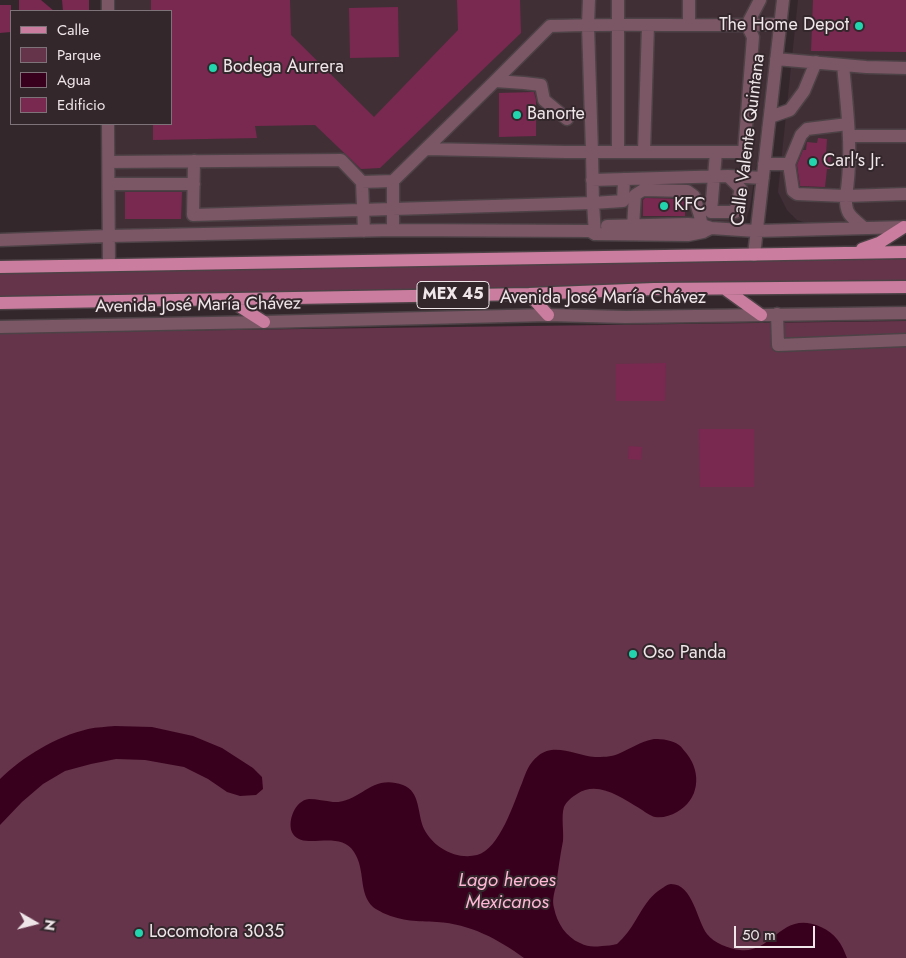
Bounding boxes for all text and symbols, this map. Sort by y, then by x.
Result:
legend [10,10,172,125]
place label: The Home Depot [719,15,849,37]
text: Calle [57,19,89,41]
marker: The Home Depot [853,20,865,32]
text: Parque [57,44,101,66]
street label: Calle Valente Quintana [728,53,770,227]
place label: Bodega Aurrera [223,57,344,79]
marker: Bodega Aurrera [207,62,219,74]
text: Agua [57,69,91,91]
text: Edificio [57,94,105,116]
place label: Banorte [527,104,585,126]
marker: Banorte [511,109,523,121]
place label: Carl's Jr. [823,151,885,173]
marker: Carl's Jr. [807,156,819,168]
place label: KFC [674,195,705,217]
marker: KFC [658,200,670,212]
road number: MEX 45 [417,282,489,308]
street label: Avenida José María Chávez [500,288,706,310]
street label: Avenida José María Chávez [95,293,301,319]
place label: Oso Panda [643,643,726,665]
marker: Oso Panda [627,648,639,660]
water label: Lago heroes Mexicanos [458,870,556,914]
north arrow [10,898,60,948]
scale bar [736,916,817,948]
text: N [39,918,61,932]
place label: Locomotora 3035 [149,922,284,944]
text: 50 m [742,924,776,946]
marker: Locomotora 3035 [133,927,145,939]

